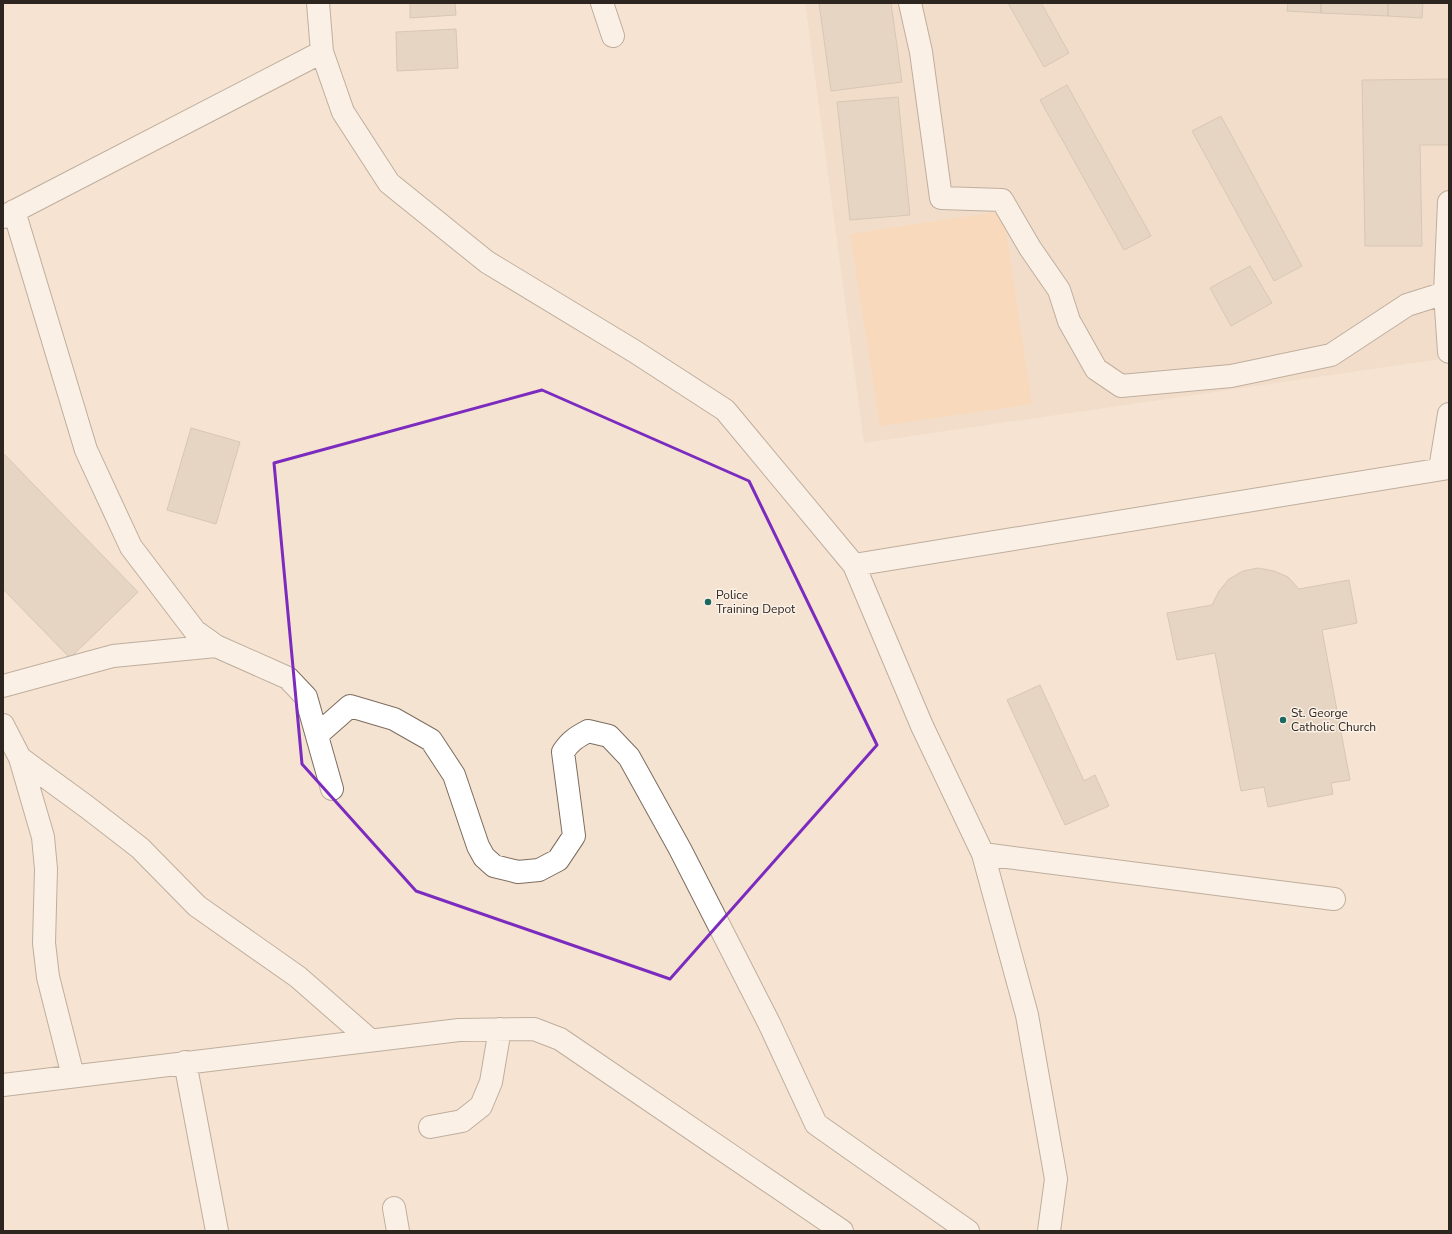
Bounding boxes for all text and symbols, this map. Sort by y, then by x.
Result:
place label: Police Training Depot [716,587,796,617]
marker: Police Training Depot [703,597,713,607]
place label: St. George Catholic Church [1291,705,1376,735]
marker: St. George Catholic Church [1278,715,1288,725]

